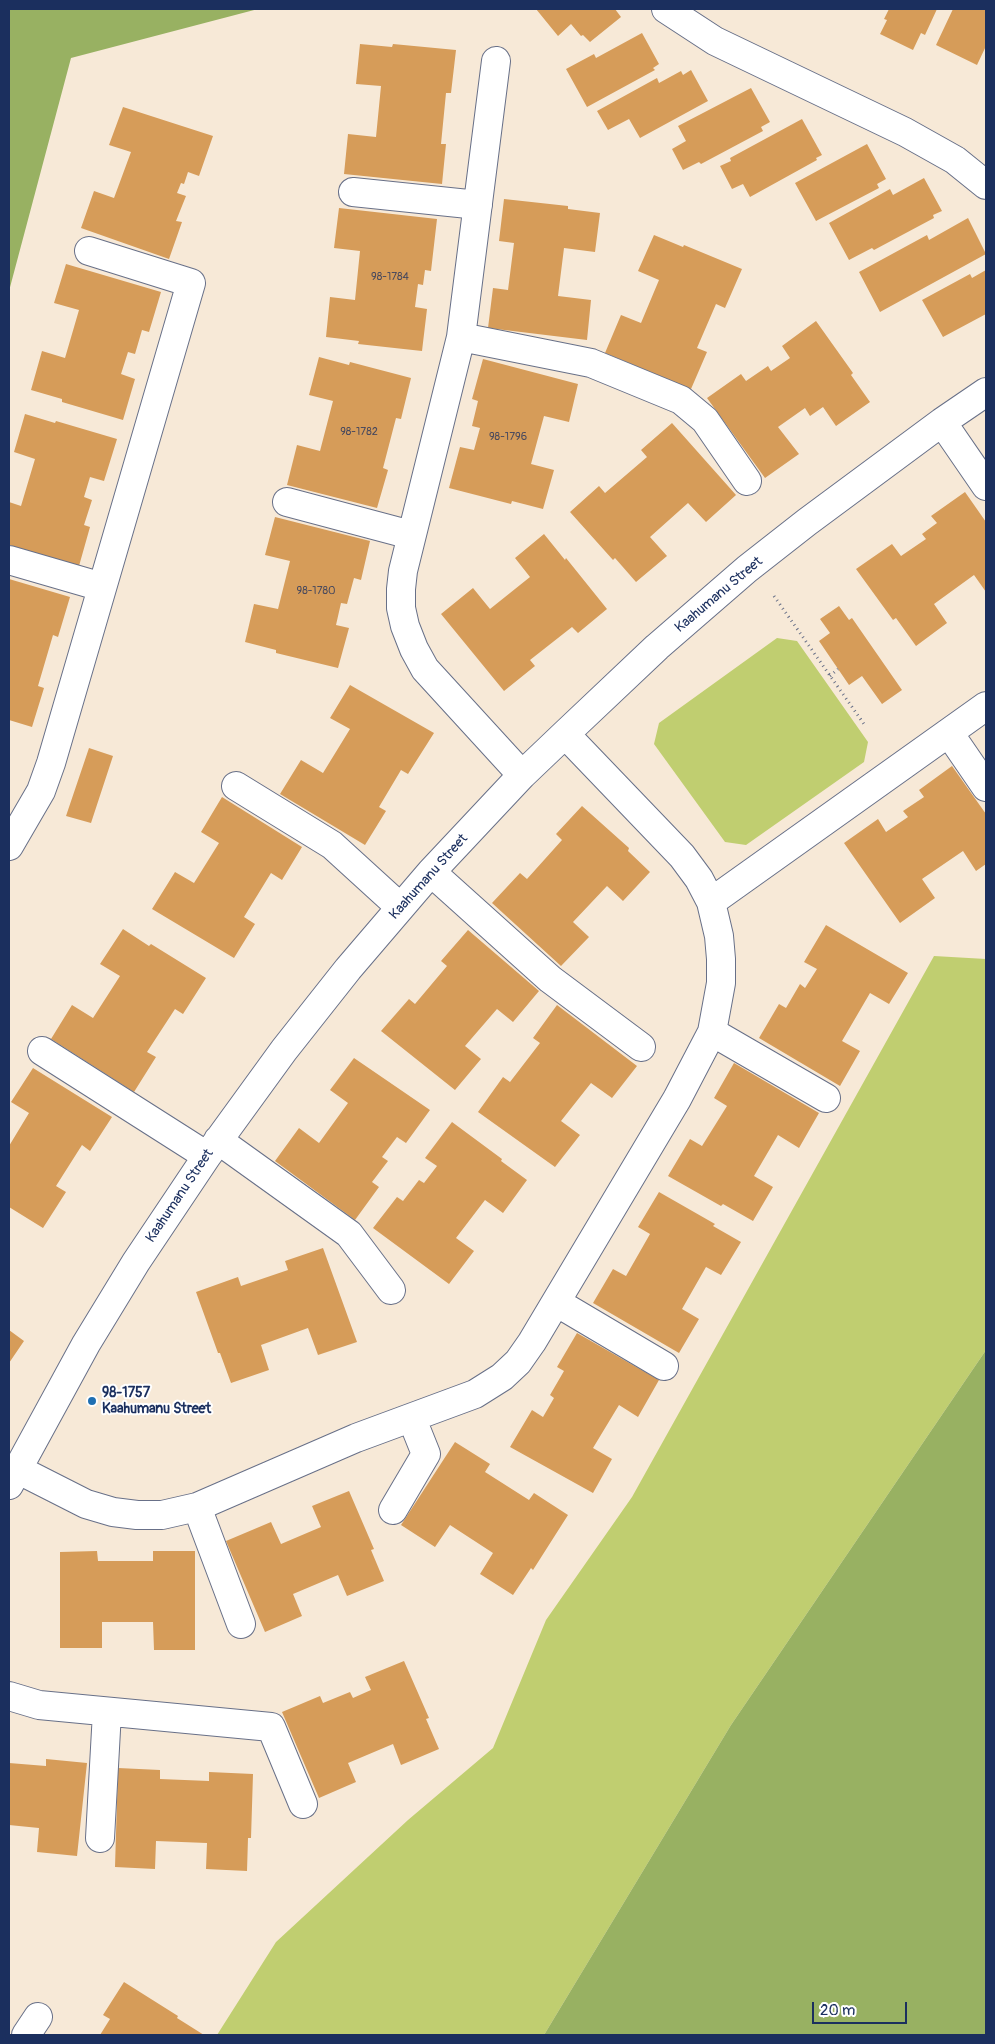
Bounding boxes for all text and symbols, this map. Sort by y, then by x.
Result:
house number: 98-1784 [371,270,409,284]
house number: 98-1782 [340,425,378,439]
house number: 98-1796 [489,430,527,444]
street label: Kaahumanu Street [672,553,766,637]
house number: 98-1780 [296,584,336,598]
street label: Kaahumanu Street [386,831,472,923]
street label: Kaahumanu Street [143,1146,217,1246]
place label: 98-1757 Kaahumanu Street [102,1385,211,1418]
marker: 98-1757 Kaahumanu Street [86,1395,98,1407]
scale bar [815,1992,910,2024]
text: 20 m [820,2001,855,2020]

